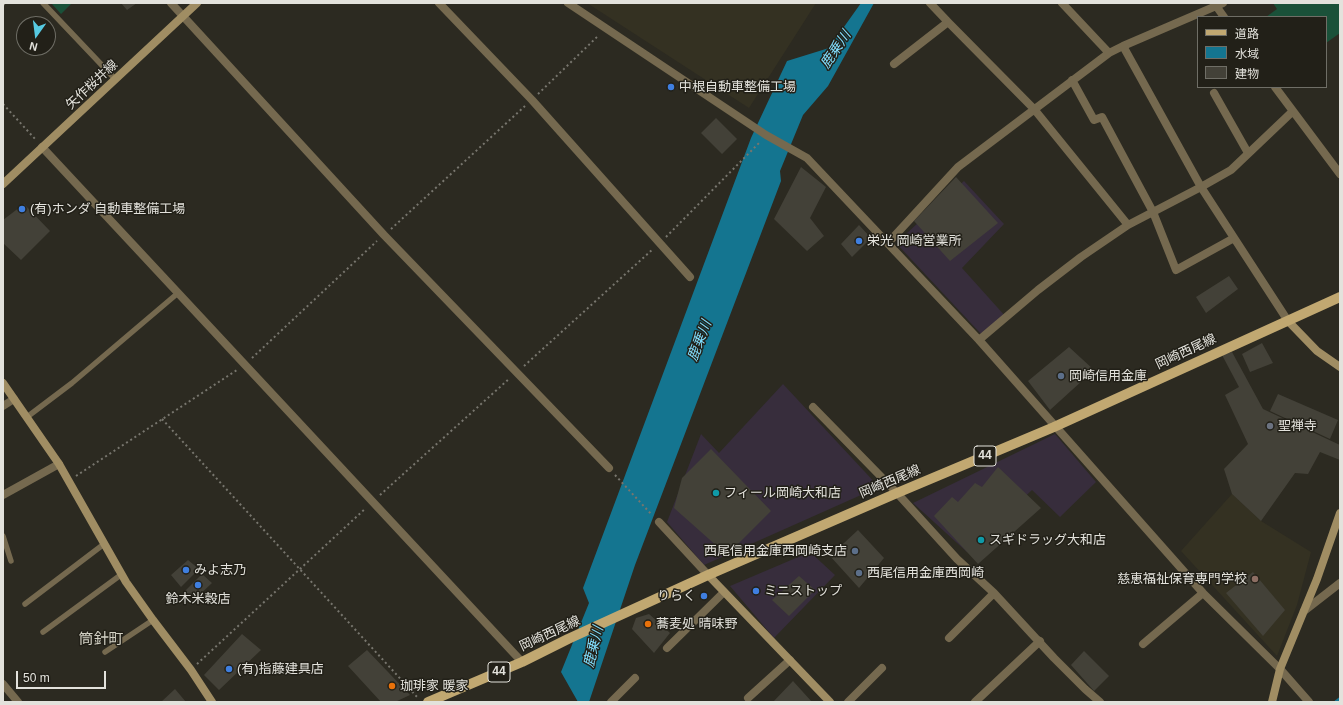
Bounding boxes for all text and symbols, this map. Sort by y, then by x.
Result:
north arrow [16,16,56,56]
legend [1197,16,1327,88]
text: 道路 [1235,27,1259,41]
water label: 鹿乗川 [817,28,855,72]
text: N [28,40,39,53]
text: 水域 [1235,47,1259,61]
street label: 矢作桜井線 [63,57,121,113]
text: 建物 [1235,67,1259,81]
place label: 中根自動車整備工場 [679,79,796,95]
marker: 中根自動車整備工場 [666,82,676,92]
place label: (有)ホンダ 自動車整備工場 [30,201,185,217]
marker: (有)ホンダ 自動車整備工場 [17,204,27,214]
place label: 栄光 岡崎営業所 [867,233,962,249]
marker: 栄光 岡崎営業所 [854,236,864,246]
water label: 鹿乗川 [685,318,715,364]
street label: 岡崎西尾線 [1153,331,1219,373]
place label: 岡崎信用金庫 [1069,368,1147,384]
marker: 岡崎信用金庫 [1056,371,1066,381]
place label: 聖禅寺 [1278,418,1317,434]
marker: 聖禅寺 [1265,421,1275,431]
road number: 44 [974,446,996,466]
street label: 岡崎西尾線 [857,462,923,502]
place label: フィール岡崎大和店 [724,485,841,501]
marker: フィール岡崎大和店 [711,488,721,498]
place label: スギドラッグ大和店 [989,532,1106,548]
marker: スギドラッグ大和店 [976,535,986,545]
place label: 西尾信用金庫西岡崎支店 [704,543,847,559]
marker: 西尾信用金庫西岡崎支店 [850,546,860,556]
place label: みよ志乃 [194,562,246,578]
marker: みよ志乃 [181,565,191,575]
place label: 西尾信用金庫西岡崎 [867,565,984,581]
marker: 西尾信用金庫西岡崎 [854,568,864,578]
place label: 慈恵福祉保育専門学校 [1117,571,1247,587]
marker: 慈恵福祉保育専門学校 [1250,574,1260,584]
marker: 鈴木米穀店 [193,580,203,590]
place label: ミニストップ [764,583,842,599]
marker: ミニストップ [751,586,761,596]
place label: りらく [657,588,696,604]
place label: 鈴木米穀店 [166,591,230,607]
marker: りらく [699,591,709,601]
street label: 岡崎西尾線 [517,613,583,655]
place label: 蕎麦処 晴味野 [656,616,738,632]
marker: 蕎麦処 晴味野 [643,619,653,629]
water label: 鹿乗川 [581,625,607,669]
district label: 筒針町 [79,631,123,649]
place label: (有)指藤建具店 [237,661,324,677]
road number: 44 [488,662,510,682]
scale bar [18,663,108,689]
marker: (有)指藤建具店 [224,664,234,674]
text: 50 m [23,671,50,685]
place label: 珈琲家 暖家 [400,678,469,694]
marker: 珈琲家 暖家 [387,681,397,691]

